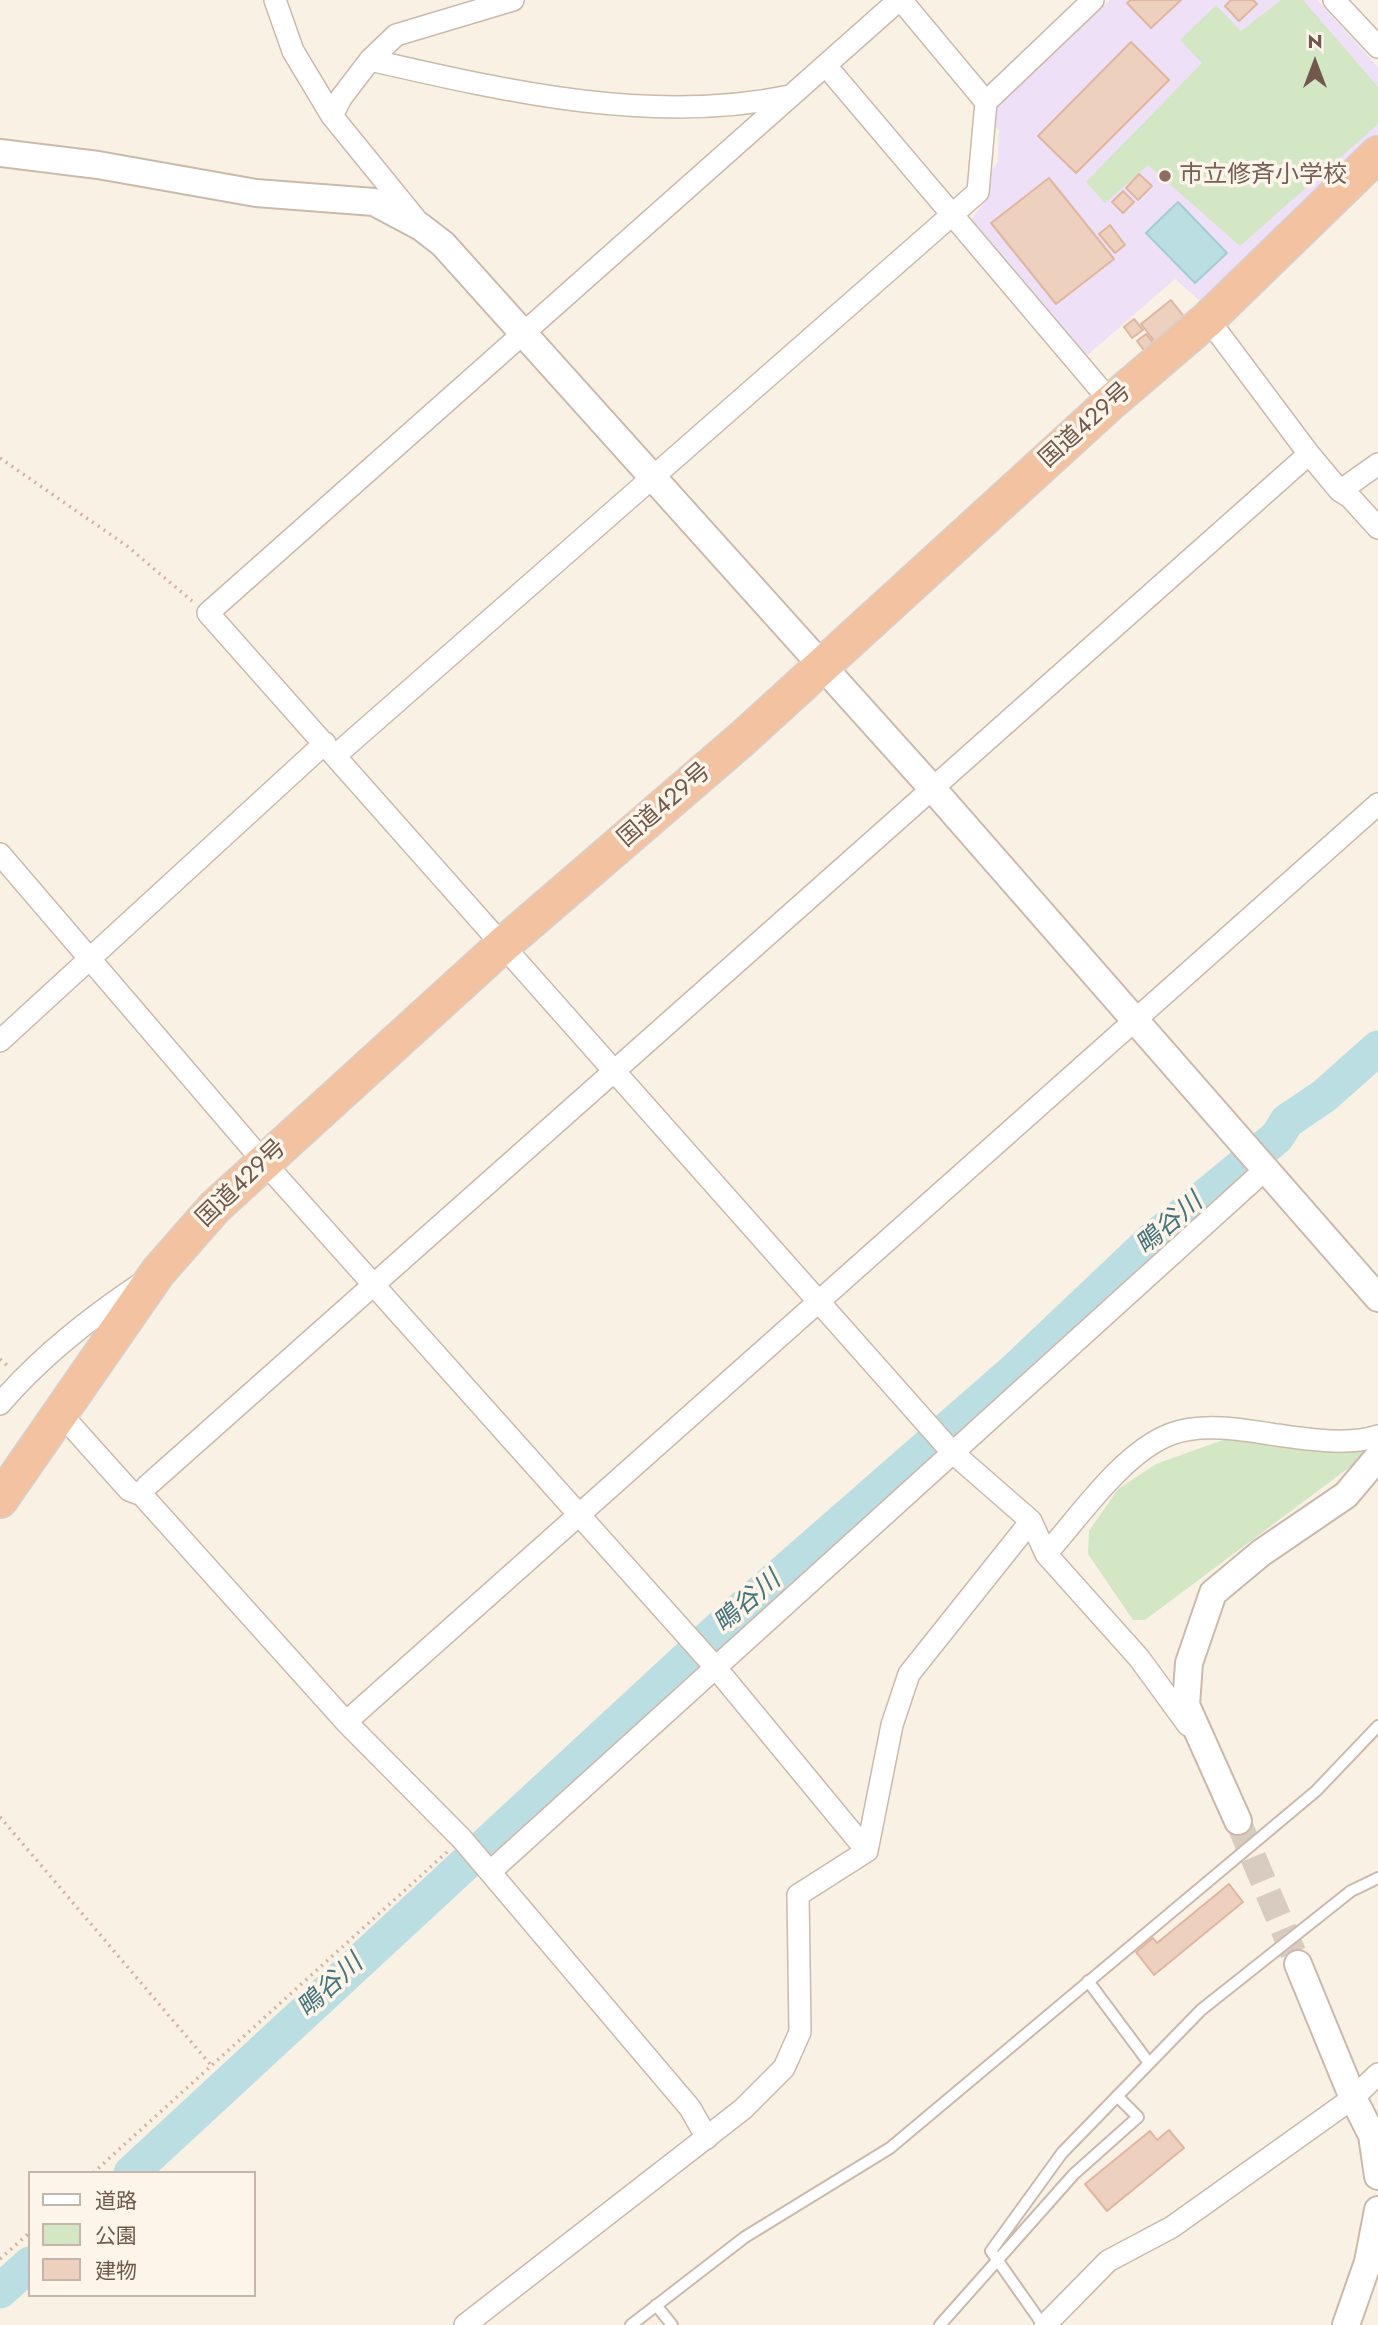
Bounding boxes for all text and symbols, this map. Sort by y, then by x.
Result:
north arrow [1280,28,1350,98]
text: N [1307,28,1323,55]
place label: 市立修斉小学校 [1179,162,1347,190]
marker: 市立修斉小学校 [1157,168,1173,184]
street label: 国道429号 [1034,377,1138,475]
street label: 国道429号 [613,758,717,854]
street label: 国道429号 [191,1134,293,1234]
water label: 鴫谷川 [1130,1188,1210,1262]
water label: 鴫谷川 [708,1566,788,1640]
water label: 鴫谷川 [292,1949,370,2025]
legend [28,2171,256,2297]
text: 道路 [95,2186,137,2216]
text: 公園 [95,2221,137,2251]
text: 建物 [95,2256,137,2286]

